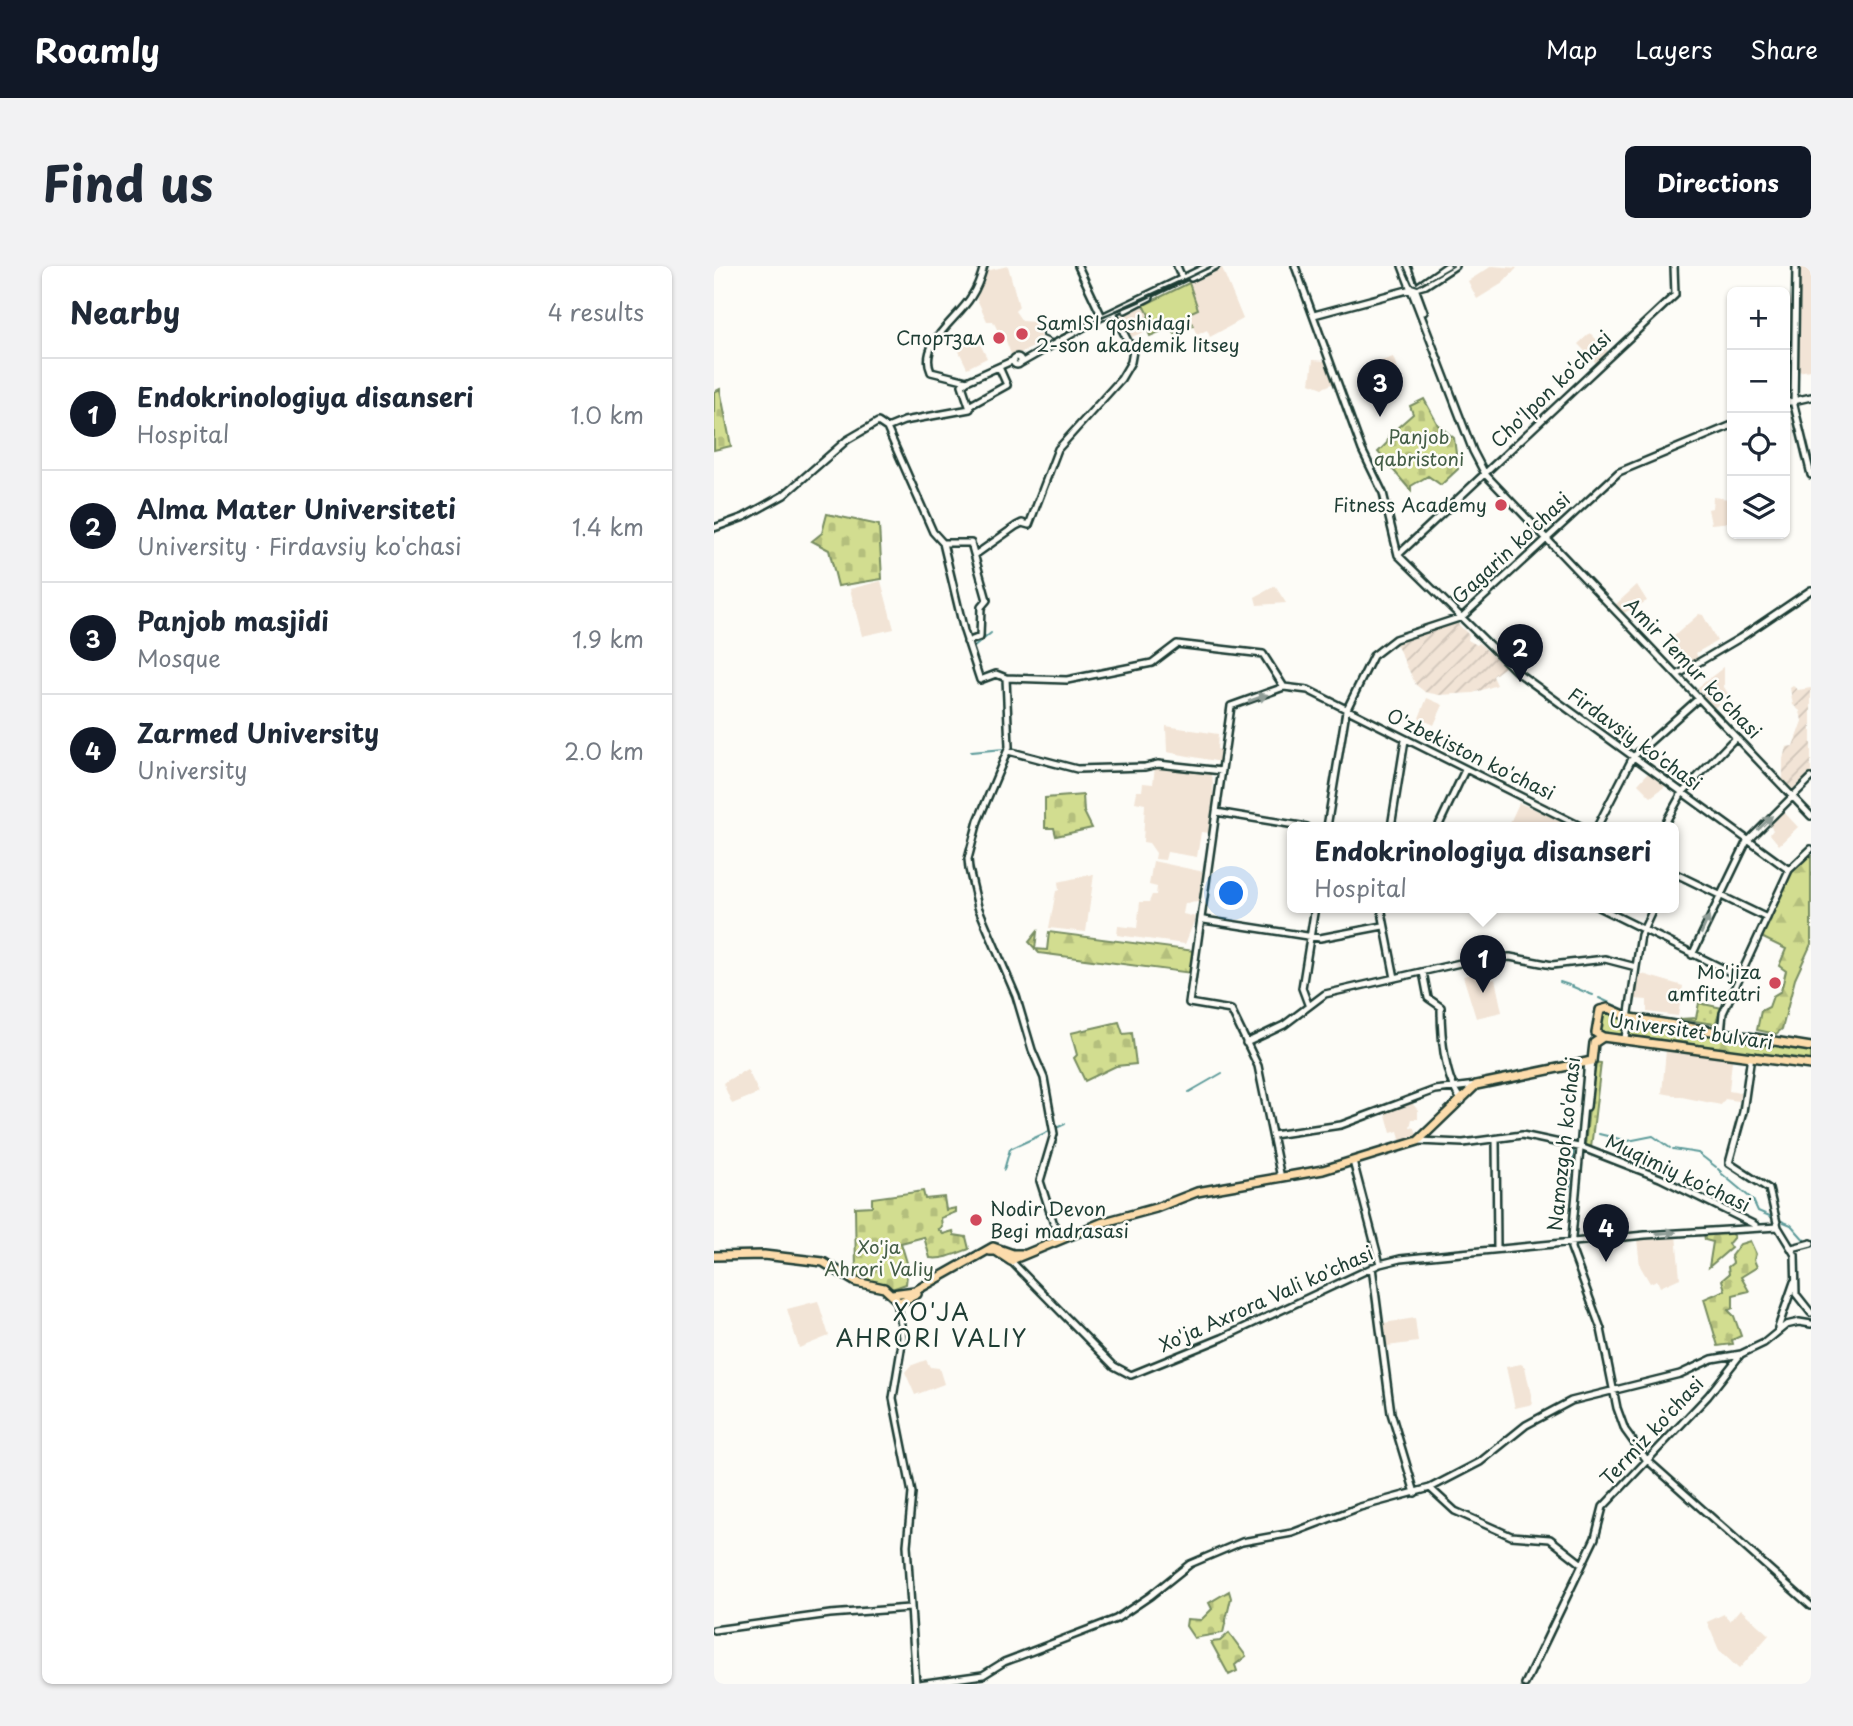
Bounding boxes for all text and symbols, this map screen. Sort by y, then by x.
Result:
text: Roamly [35,24,160,74]
text: Map [1546,31,1597,67]
text: Layers [1635,31,1712,67]
text: Share [1750,31,1818,67]
text: Find us [42,145,213,219]
button: Directions [1625,146,1811,218]
map controls [1727,287,1790,539]
button: + [1727,287,1790,350]
text: Nearby [70,289,180,334]
text: 4 results [548,294,644,329]
place label: SamISI qoshidagi 2-son akademik litsey [1036,308,1240,358]
place label: Спортзал [896,323,985,351]
street label: Cho'lpon ko'chasi [1484,323,1617,453]
marker: SamISI qoshidagi 2-son akademik litsey [1014,326,1030,342]
marker: Спортзал [991,330,1007,346]
button: − [1727,350,1790,413]
pin: 3 [1357,359,1403,417]
text: Endokrinologiya disanseri [137,377,474,416]
text: 1 [88,397,99,432]
text: 1.0 km [571,397,644,432]
button: locate [1727,413,1790,476]
text: Hospital [137,416,229,451]
park label: Panjob qabristoni [1374,422,1464,472]
button: layers [1727,476,1790,539]
street label: Gagarin ko'chasi [1445,485,1576,610]
text: Alma Mater Universiteti [137,489,456,528]
place label: Fitness Academy [1333,490,1487,518]
marker: Fitness Academy [1493,497,1509,513]
text: 2 [85,509,101,544]
text: 1.4 km [572,509,644,544]
text: University · Firdavsiy ko'chasi [137,528,462,563]
street label: Amir Temur ko'chasi [1619,590,1769,744]
text: Panjob masjidi [137,601,329,640]
text: 3 [85,621,101,656]
text: 1.9 km [572,621,644,656]
pin: 2 [1497,624,1543,682]
text: Mosque [137,640,221,675]
street label: Firdavsiy ko'chasi [1563,680,1708,796]
one-way arrow [1248,692,1269,703]
street label: O'zbekiston ko'chasi [1383,700,1560,806]
text: Zarmed University [137,713,379,752]
text: 4 [85,733,101,768]
text: 2.0 km [564,733,644,768]
text: University [137,752,247,787]
one-way arrow [1757,815,1773,831]
popup [1287,822,1679,913]
text: Endokrinologiya disanseri [1315,831,1651,870]
text: Hospital [1315,870,1407,905]
your location [1214,876,1248,910]
one-way arrow [1699,915,1711,935]
pin: 1 [1460,935,1506,993]
place label: Mo'jiza amfiteatri [1667,957,1761,1007]
marker: Mo'jiza amfiteatri [1767,975,1783,991]
street label: Universitet bulvari [1607,1005,1775,1055]
street label: Namozgoh ko'chasi [1540,1055,1586,1233]
street label: Muqimiy ko'chasi [1601,1126,1756,1218]
place label: Nodir Devon Begi madrasasi [990,1194,1129,1244]
pin: 4 [1583,1204,1629,1262]
marker: Nodir Devon Begi madrasasi [968,1212,984,1228]
one-way arrow [1655,1227,1677,1238]
park label: Xo'ja Ahrori Valiy [824,1232,934,1282]
street label: Xo'ja Axrora Vali ko'chasi [1154,1238,1377,1358]
district label: XO'JA AHRORI VALIY [836,1294,1028,1355]
street label: Termiz ko'chasi [1593,1369,1709,1491]

